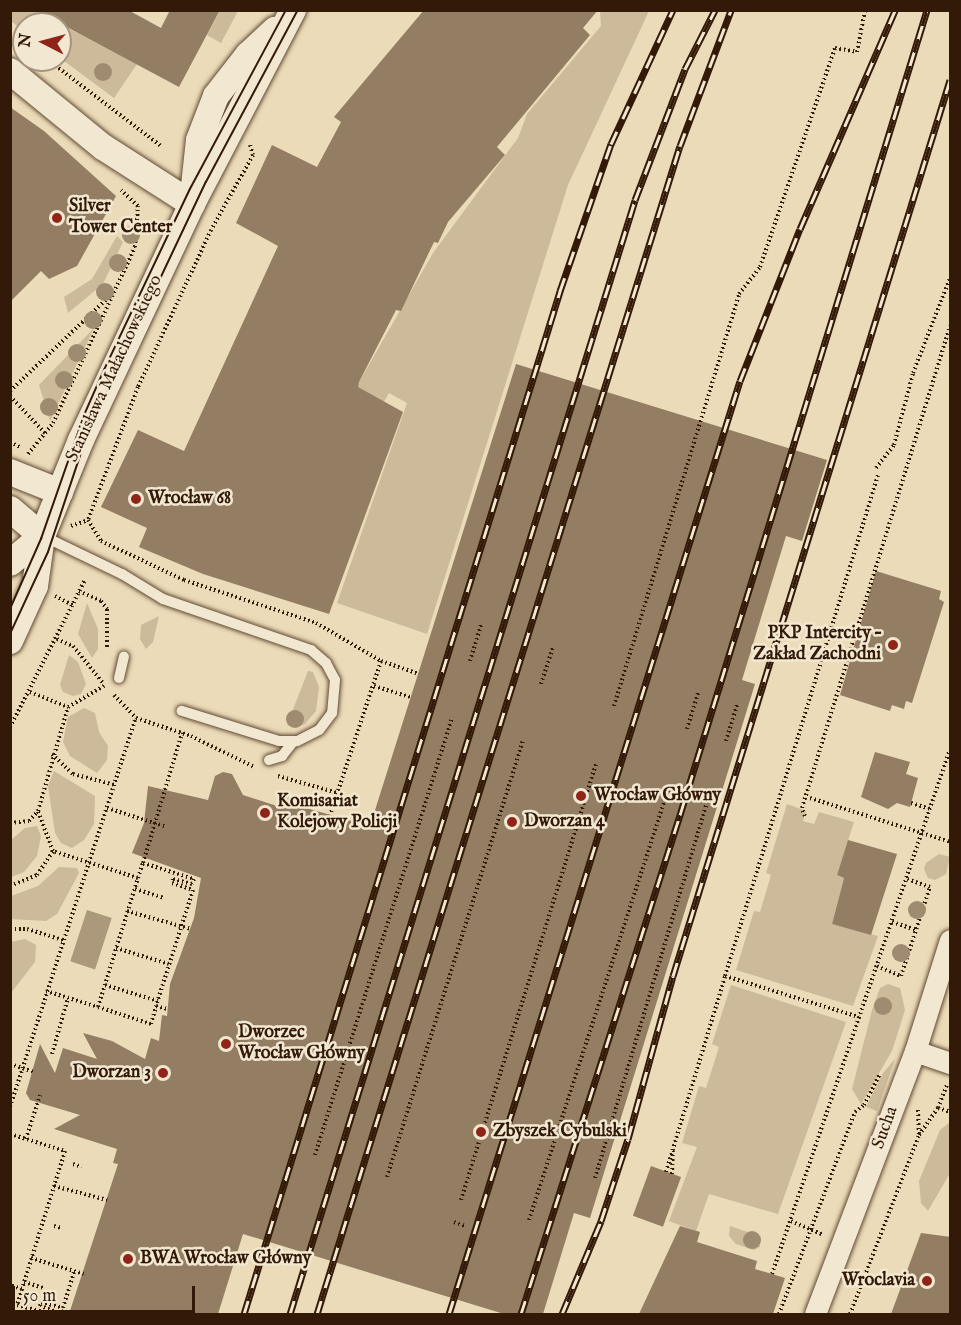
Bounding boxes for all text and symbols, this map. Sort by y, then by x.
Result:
north arrow [12,12,72,72]
text: N [15,32,37,48]
place label: Silver Tower Center [69,197,172,240]
marker: Silver Tower Center [50,211,64,225]
street label: Stanisława Małachowskiego [62,272,168,466]
place label: Wrocław 68 [148,488,231,510]
marker: Wrocław 68 [129,492,143,506]
place label: PKP Intercity – Zakład Zachodni [753,624,881,666]
marker: PKP Intercity – Zakład Zachodni [886,638,900,652]
place label: Wrocław Główny [594,785,721,807]
marker: Wrocław Główny [572,787,590,805]
place label: Komisariat Kolejowy Policji [277,792,397,834]
marker: Komisariat Kolejowy Policji [258,806,272,820]
place label: Dworzan 4 [524,811,605,833]
marker: Dworzan 4 [505,815,519,829]
place label: Dworzec Wrocław Główny [238,1023,365,1066]
marker: Dworzec Wrocław Główny [219,1037,233,1051]
place label: Dworzan 3 [72,1062,151,1084]
marker: Dworzan 3 [156,1066,170,1080]
street label: Sucha [868,1104,904,1152]
place label: Zbyszek Cybulski [493,1121,627,1143]
marker: Zbyszek Cybulski [474,1125,488,1139]
place label: BWA Wrocław Główny [140,1248,311,1270]
marker: BWA Wrocław Główny [121,1252,135,1266]
place label: Wroclavia [842,1270,915,1292]
scale bar [15,1274,198,1312]
marker: Wroclavia [920,1274,934,1288]
text: 50 m [23,1285,56,1308]

